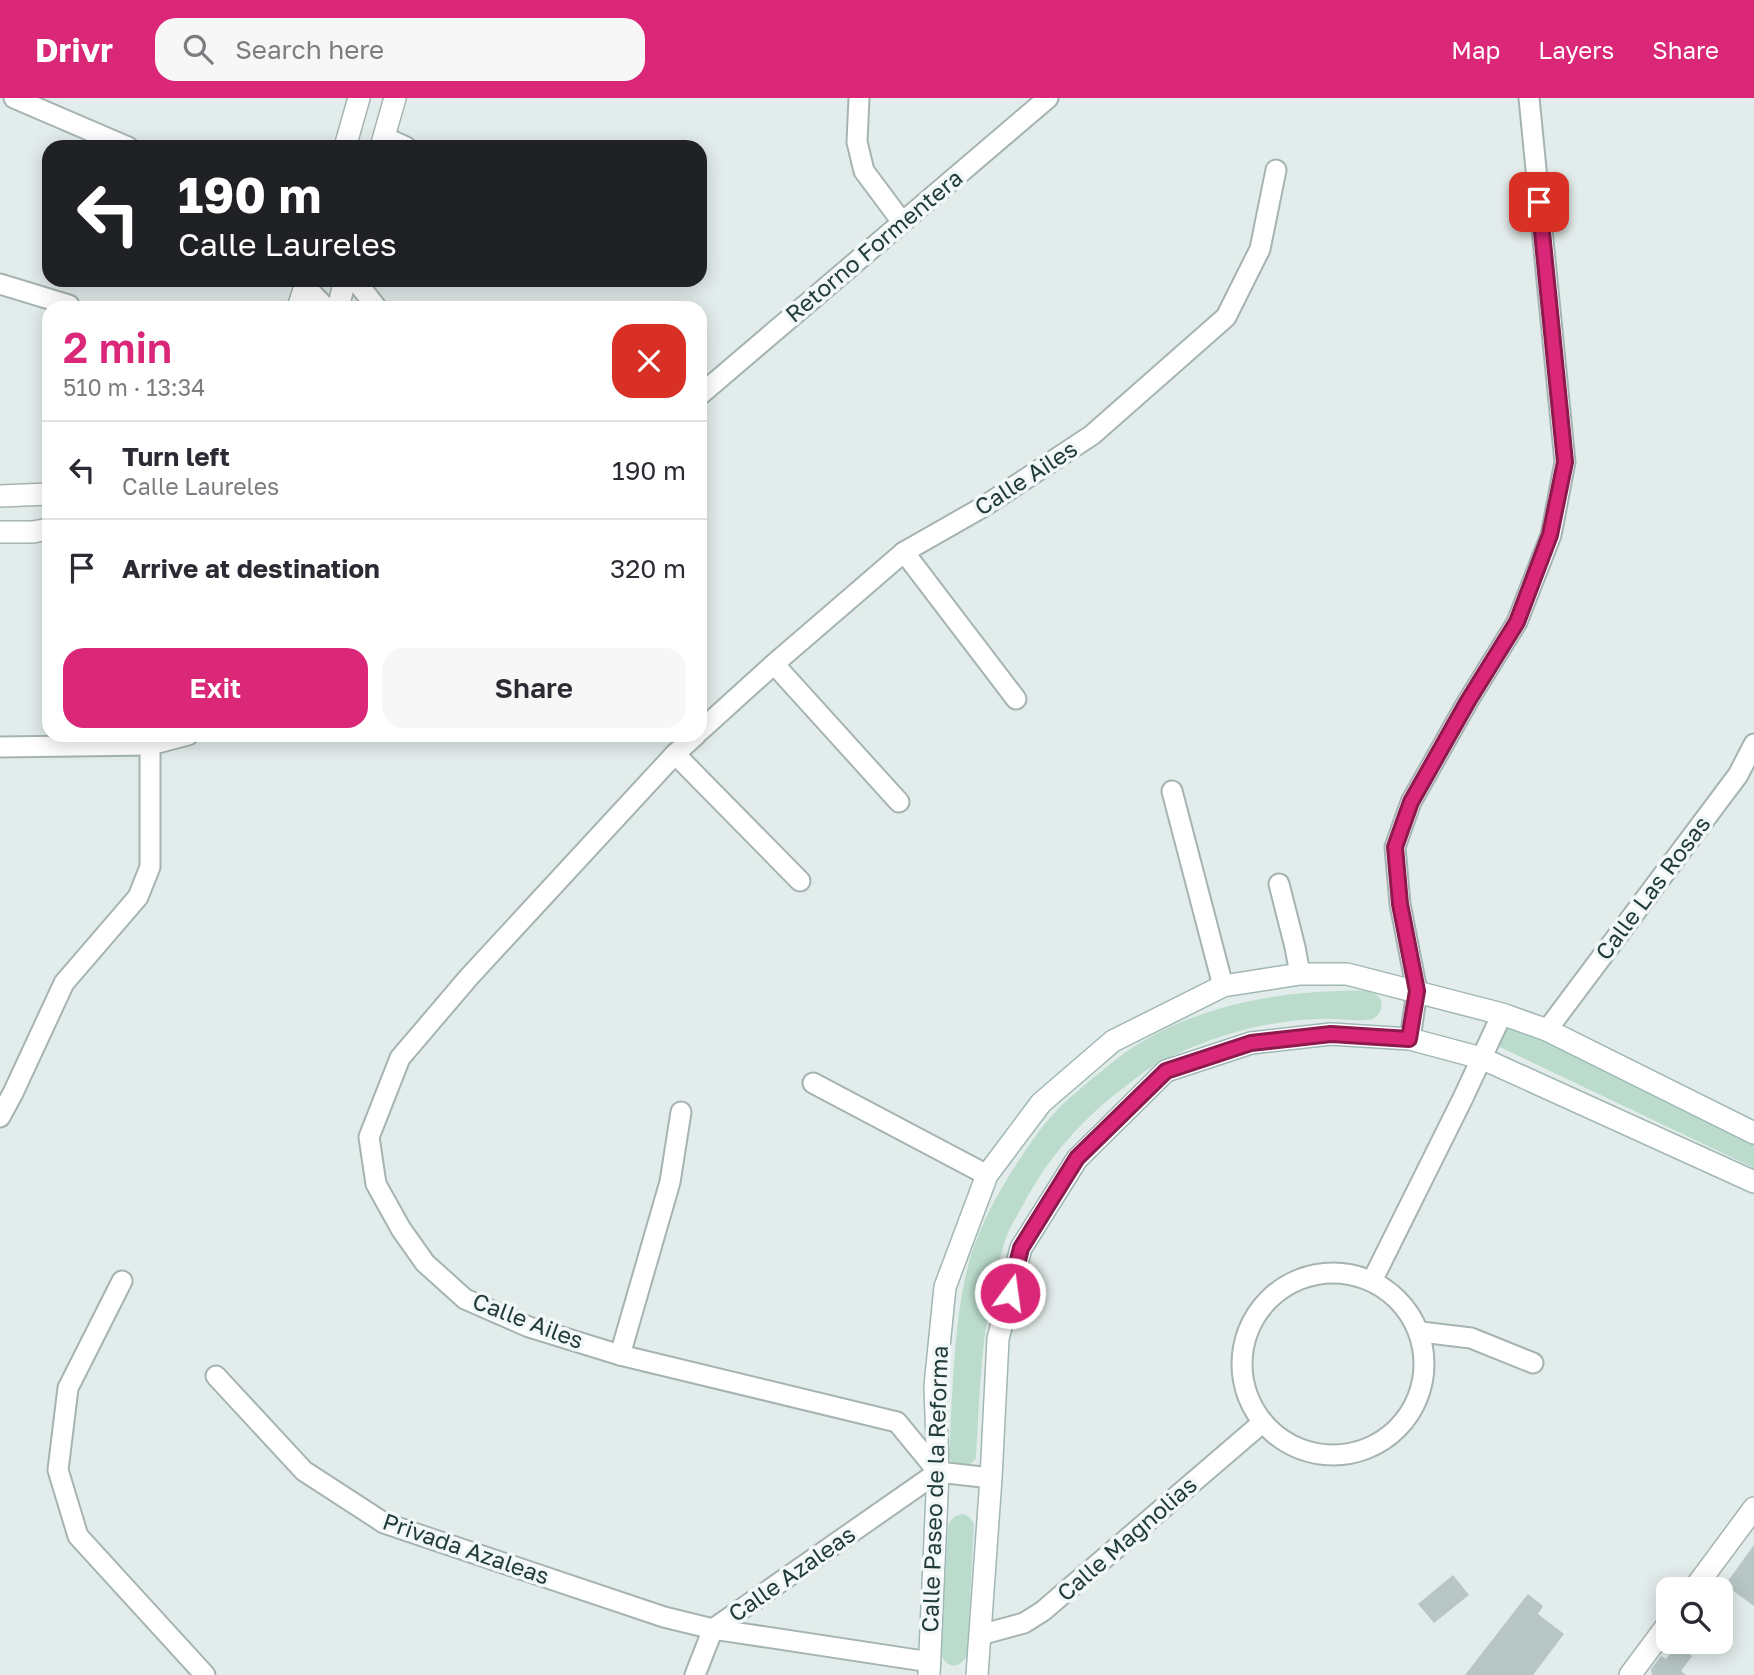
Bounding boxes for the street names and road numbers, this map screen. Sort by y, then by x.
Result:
street label: Retorno Formentera [779,163,968,327]
street label: Calle Ailes [969,434,1082,521]
street label: Calle Las Rosas [1589,810,1715,965]
street label: Calle Ailes [469,1286,588,1354]
street label: Calle Paseo de la Reforma [915,1345,953,1633]
street label: Calle Magnolias [1051,1470,1202,1606]
street label: Privada Azaleas [379,1506,553,1590]
street label: Calle Azaleas [723,1519,860,1627]

